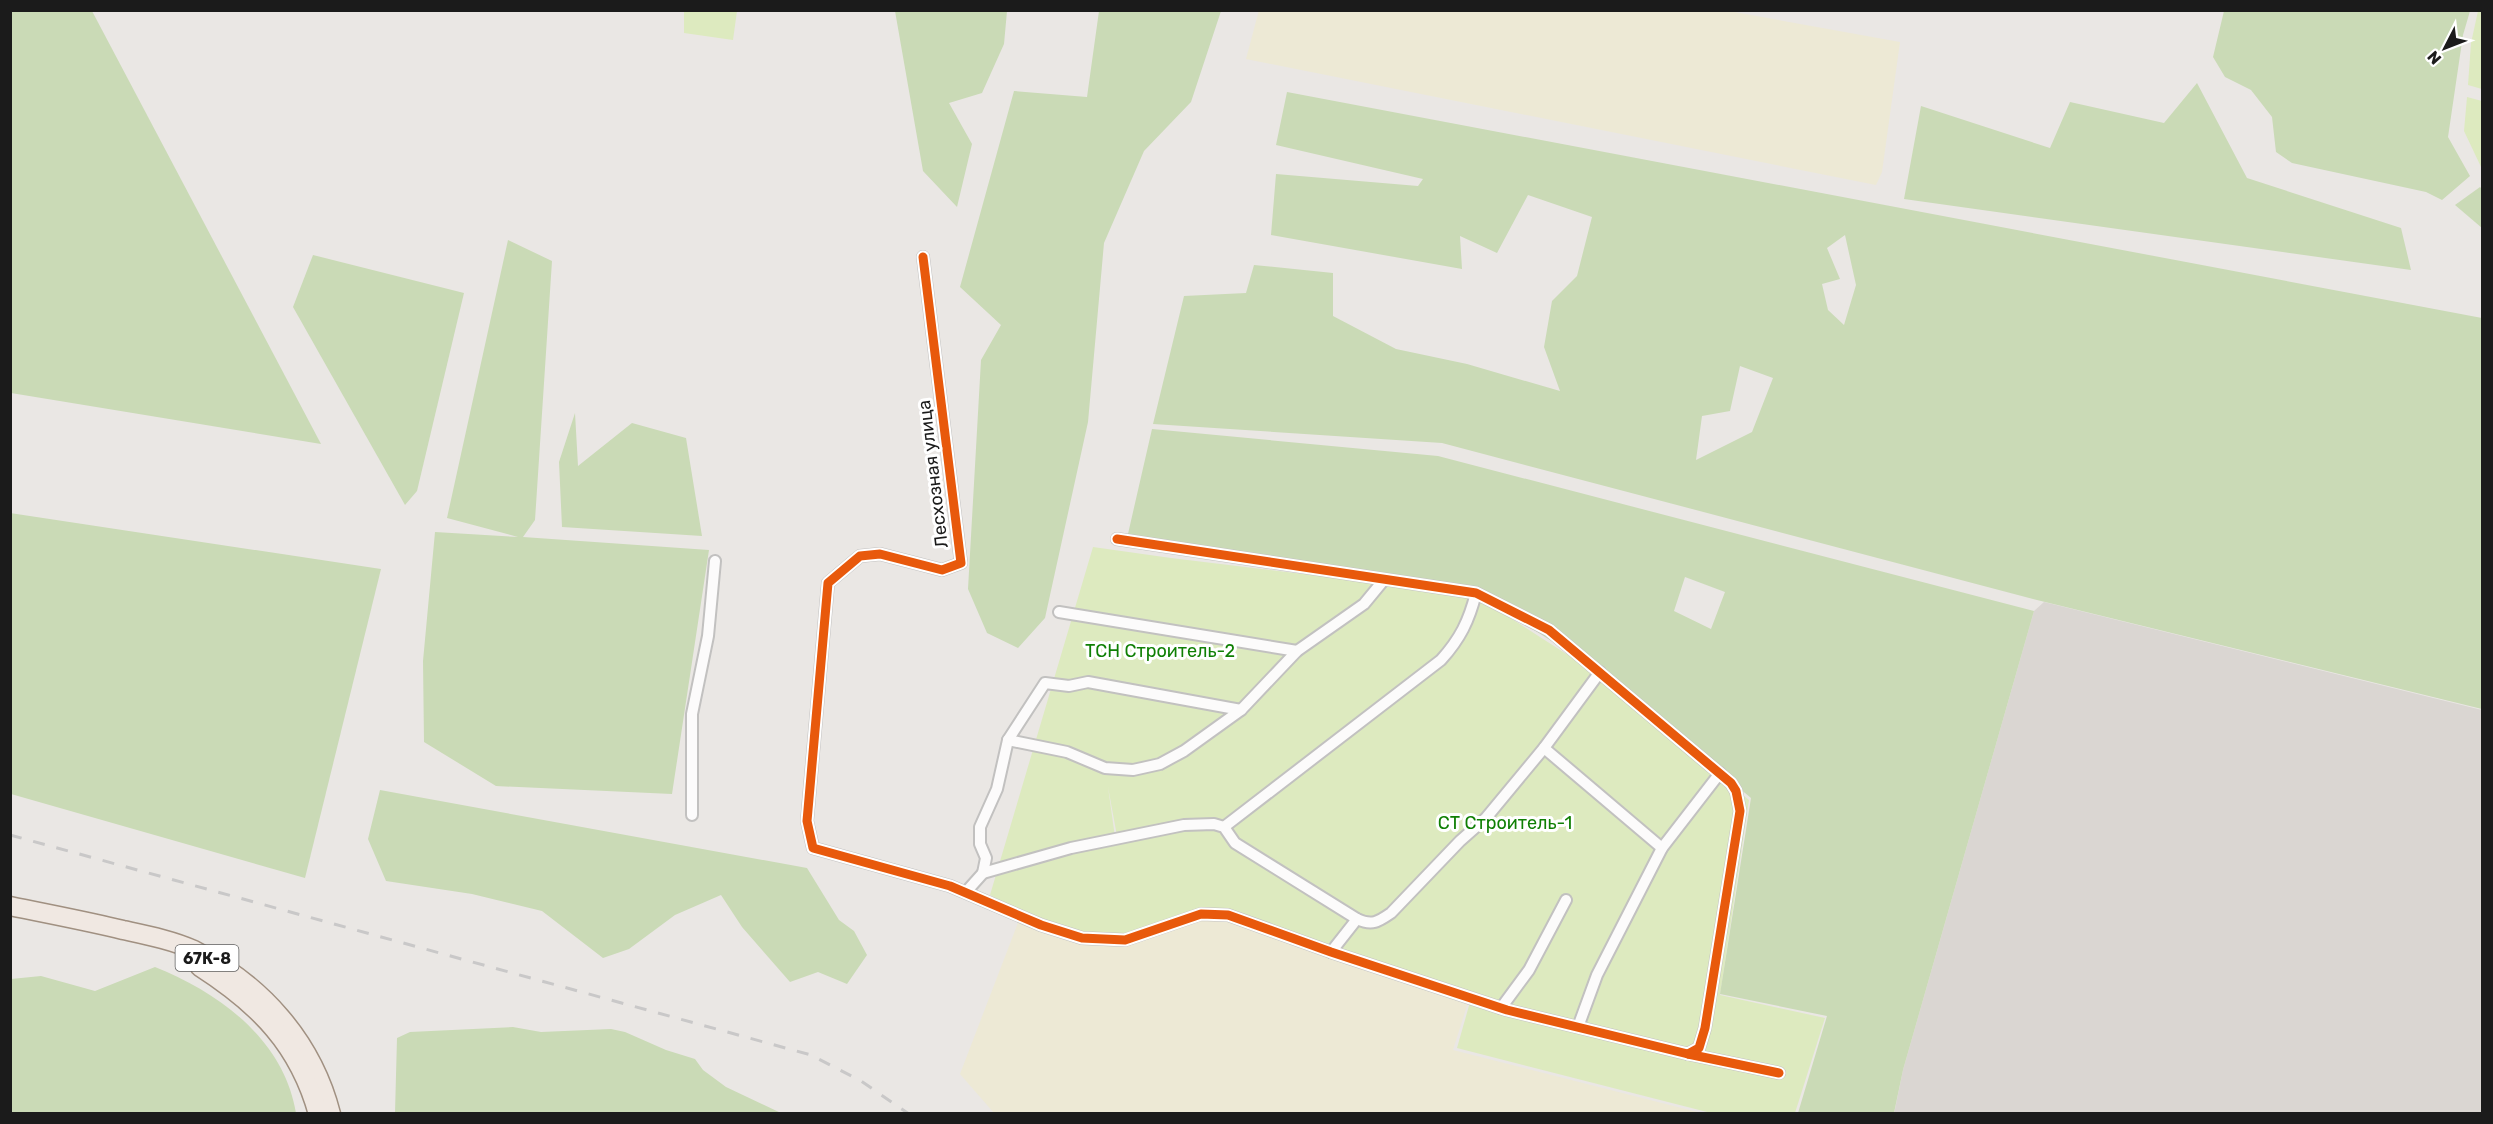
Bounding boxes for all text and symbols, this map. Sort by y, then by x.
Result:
north arrow [2415,18,2475,78]
text: N [2423,47,2445,68]
street label: Лесхозная улица [913,399,953,549]
park label: ТСН Строитель-2 [1085,640,1235,662]
park label: СТ Строитель-1 [1438,812,1572,834]
road number: 67К-8 [176,945,238,971]

